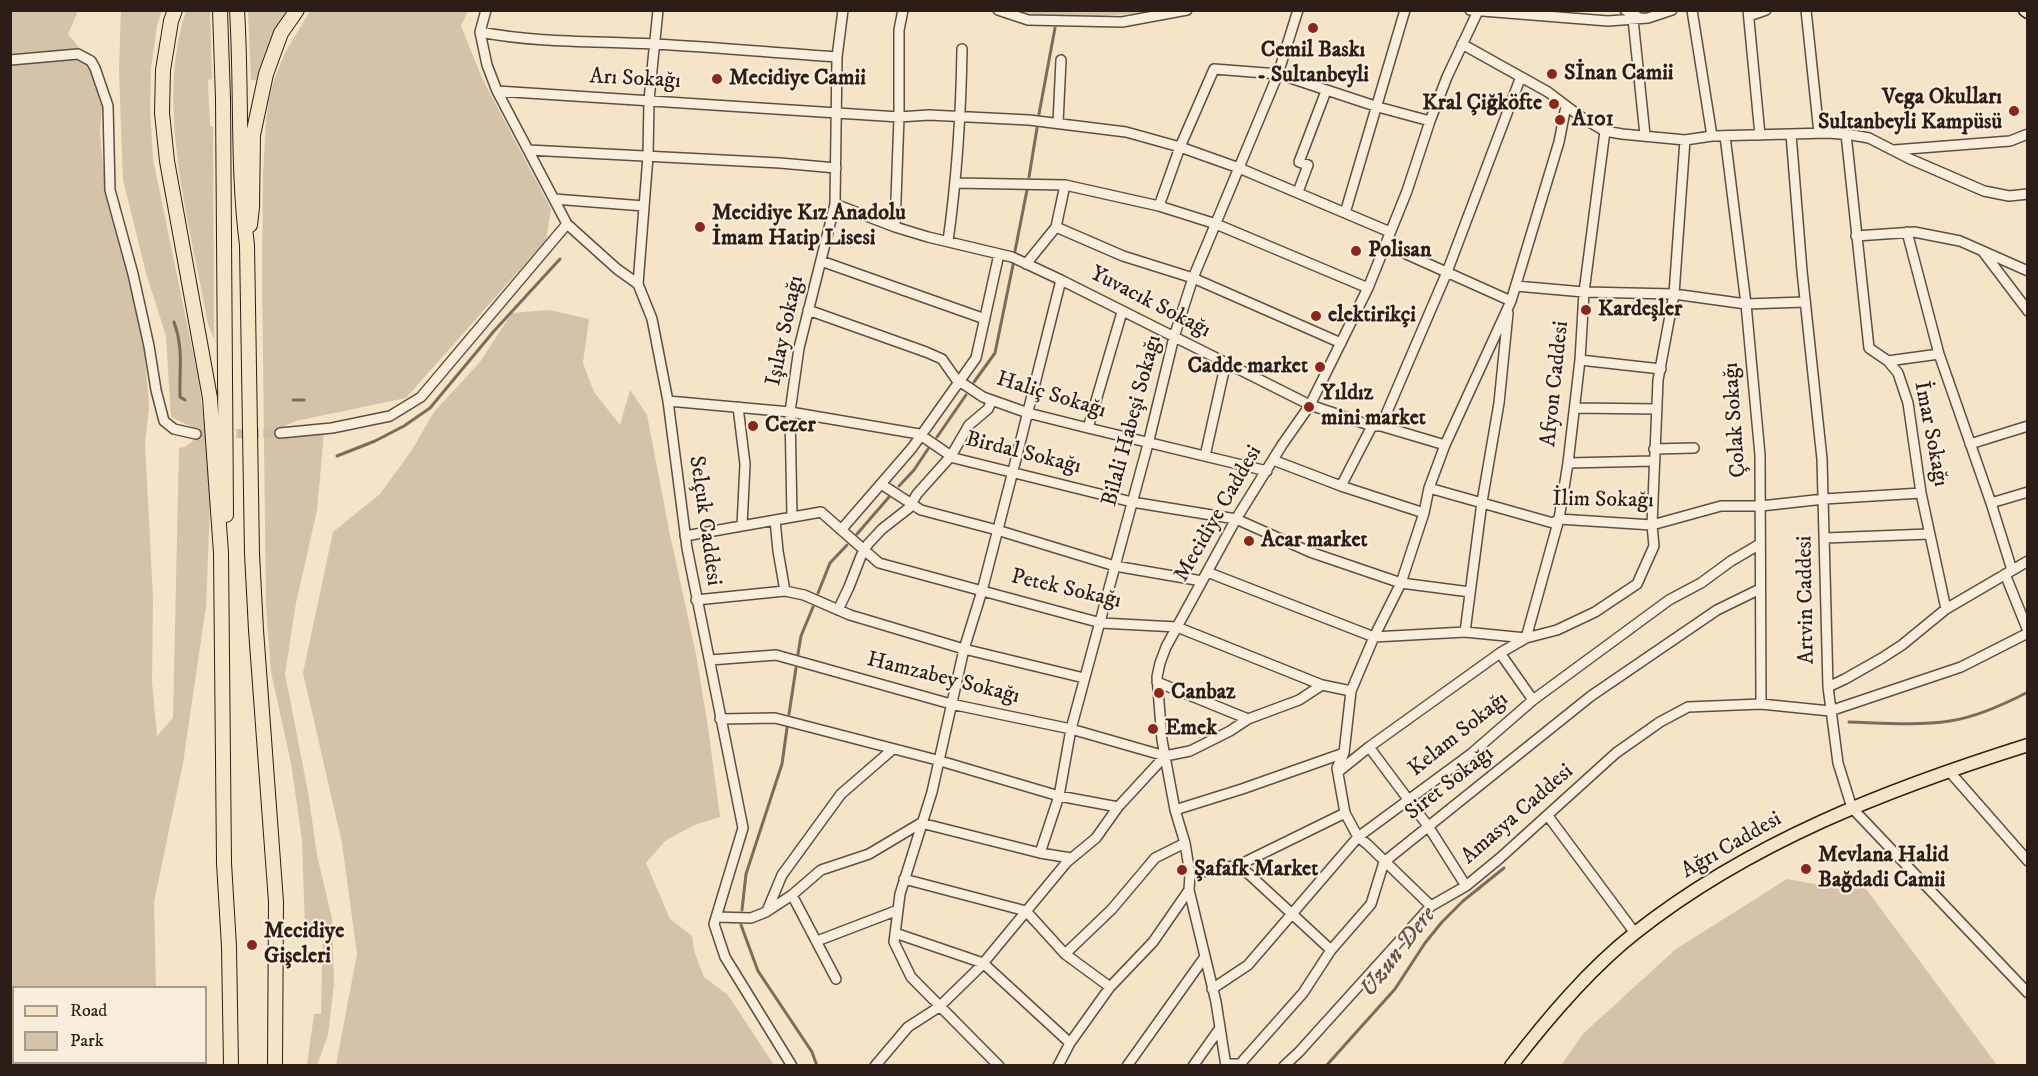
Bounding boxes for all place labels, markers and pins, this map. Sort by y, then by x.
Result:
marker: Cemil Baskı - Sultanbeyli [1306,21,1320,35]
place label: Cemil Baskı - Sultanbeyli [1257,38,1369,90]
place label: Sİnan Camii [1564,61,1674,87]
place label: Mecidiye Camii [729,66,866,92]
marker: Sİnan Camii [1545,67,1559,81]
marker: Mecidiye Camii [710,72,724,86]
place label: Vega Okulları Sultanbeyli Kampüsü [1818,85,2002,136]
place label: Kral Çiğköfte [1422,91,1542,117]
marker: Kral Çiğköfte [1547,97,1561,111]
marker: Vega Okulları Sultanbeyli Kampüsü [2007,104,2021,118]
place label: A101 [1572,107,1614,133]
marker: A101 [1553,113,1567,127]
place label: Mecidiye Kız Anadolu İmam Hatip Lisesi [712,201,906,252]
marker: Mecidiye Kız Anadolu İmam Hatip Lisesi [693,220,707,234]
place label: Polisan [1368,238,1431,264]
marker: Polisan [1349,244,1363,258]
place label: Kardeşler [1598,297,1682,323]
place label: elektirikçi [1328,303,1416,329]
marker: Kardeşler [1579,303,1593,317]
marker: elektirikçi [1309,309,1323,323]
place label: Cadde market [1187,354,1308,380]
marker: Cadde market [1313,360,1327,374]
place label: Yıldız mini market [1321,381,1426,433]
marker: Yıldız mini market [1302,400,1316,414]
place label: Cezer [765,413,816,439]
marker: Cezer [746,419,760,433]
place label: Acar market [1261,528,1368,554]
marker: Acar market [1242,534,1256,548]
place label: Canbaz [1171,680,1236,706]
marker: Canbaz [1152,686,1166,700]
place label: Emek [1165,716,1217,742]
marker: Emek [1146,722,1160,736]
place label: Mevlana Halid Bağdadi Camii [1818,843,1949,894]
place label: Şafafk Market [1194,857,1318,883]
marker: Mevlana Halid Bağdadi Camii [1799,862,1813,876]
marker: Şafafk Market [1175,863,1189,877]
place label: Mecidiye Gişeleri [264,919,344,970]
marker: Mecidiye Gişeleri [245,938,259,952]

